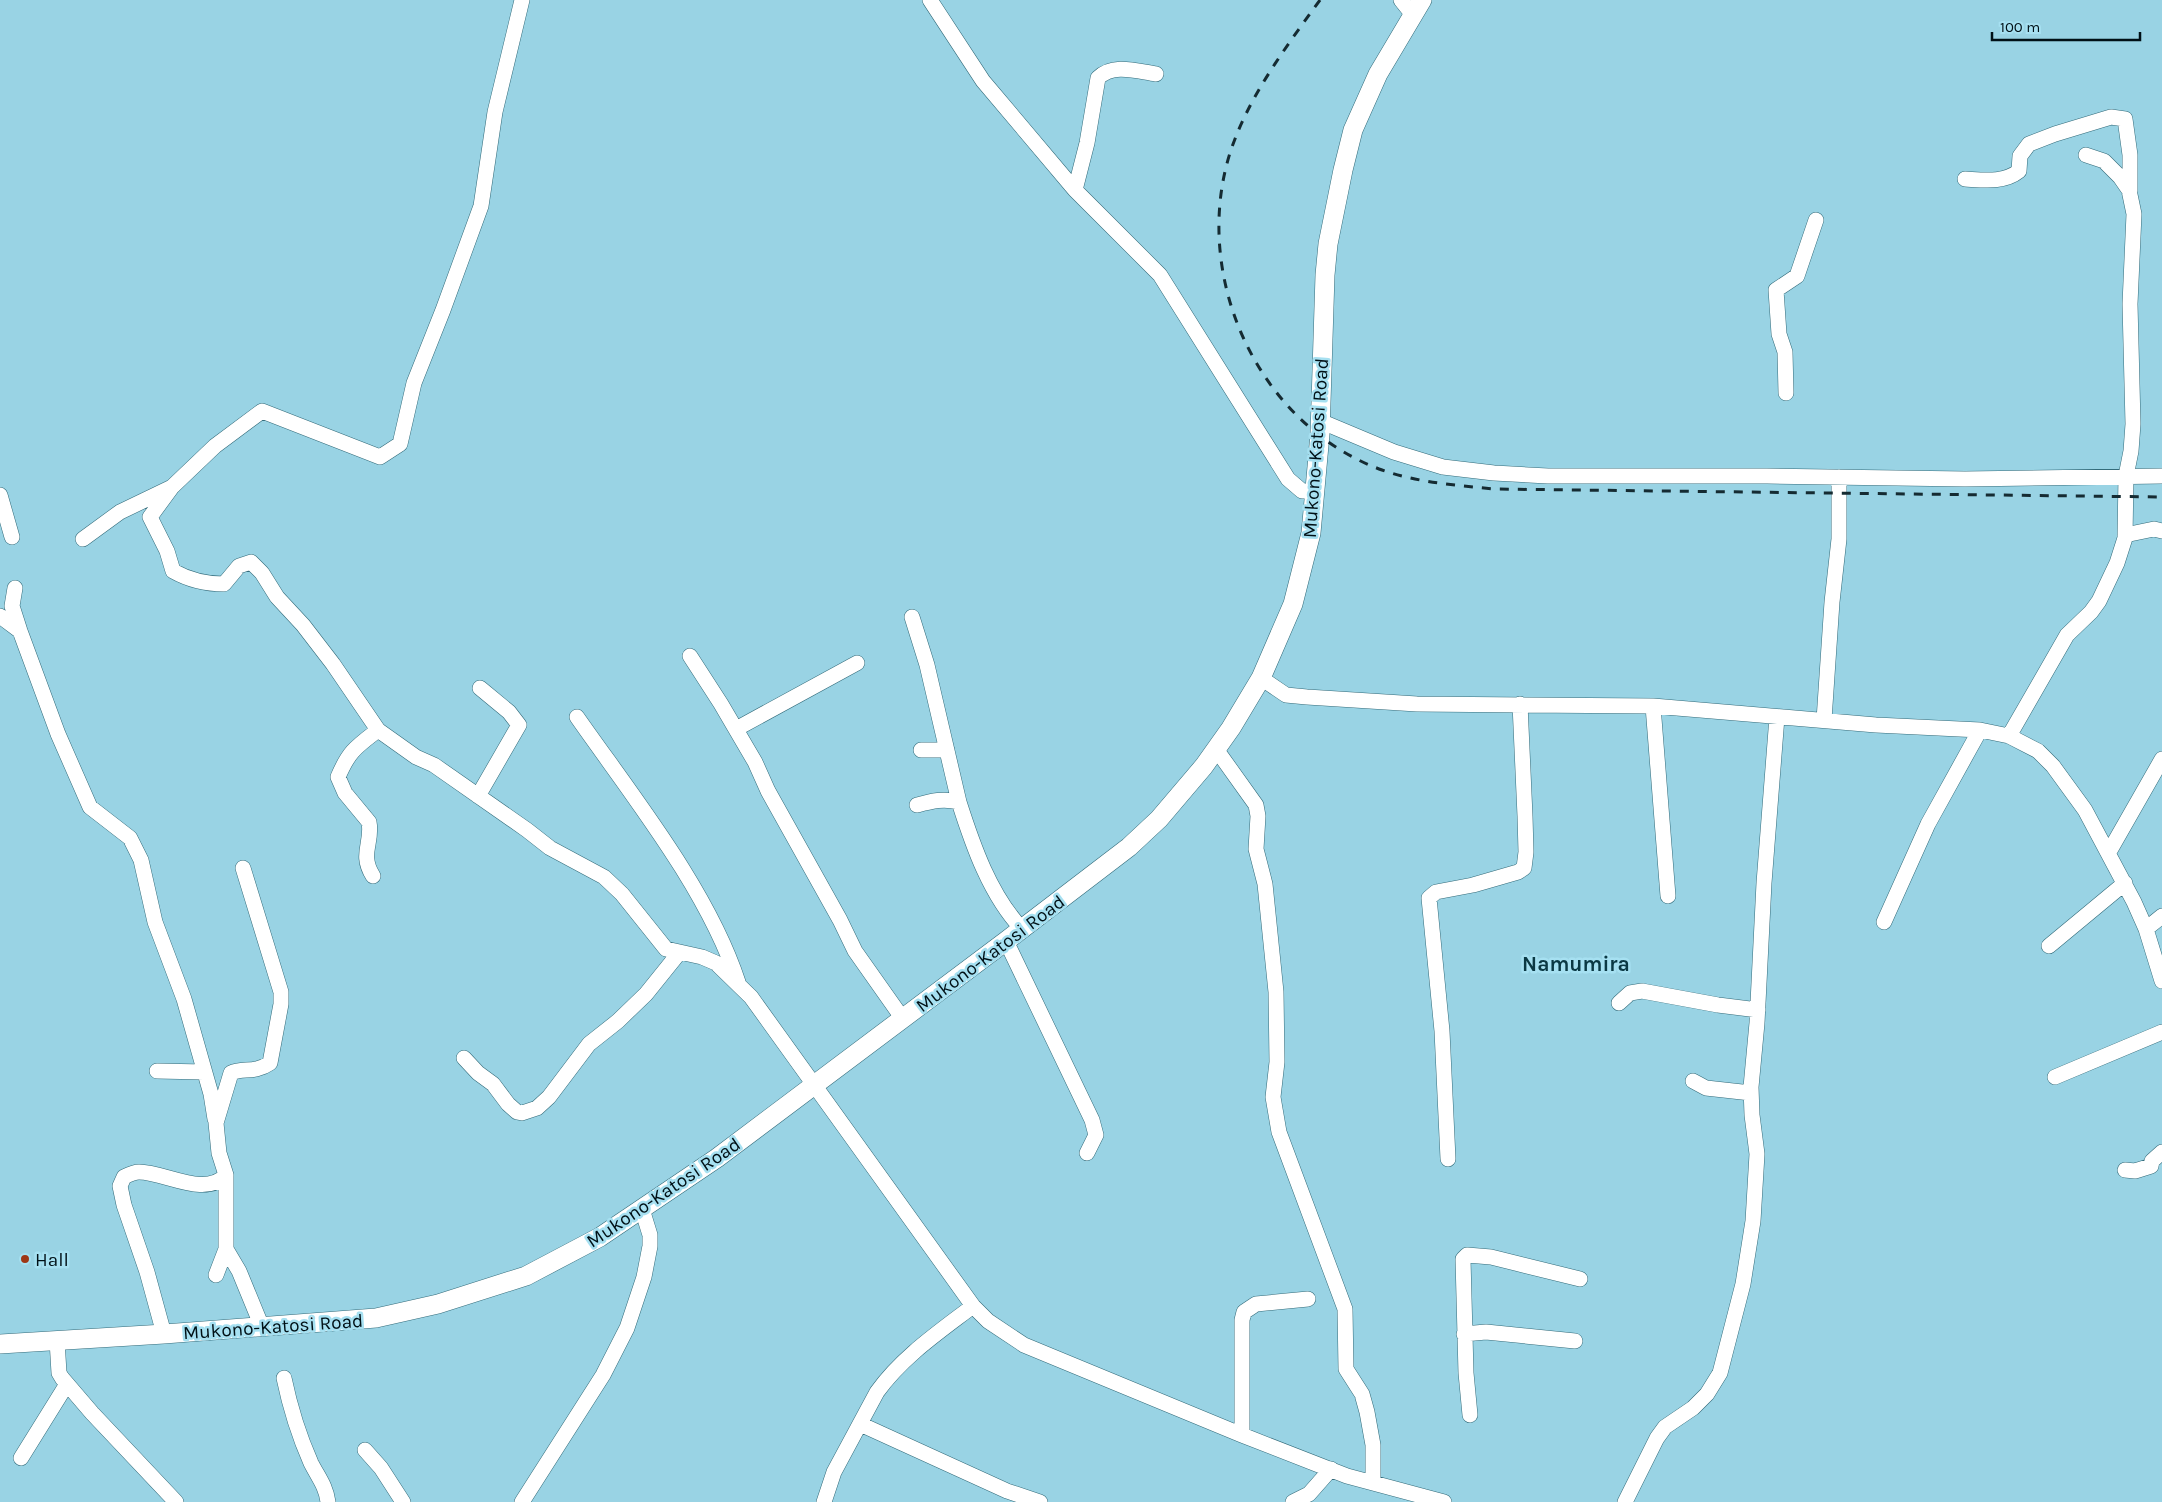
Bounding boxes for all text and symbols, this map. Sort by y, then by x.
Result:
scale bar [1992,10,2140,42]
text: 100 m [2000,18,2040,36]
street label: Mukono-Katosi Road [1299,357,1333,539]
street label: Mukono-Katosi Road [912,891,1069,1017]
district label: Namumira [1522,952,1630,976]
street label: Mukono-Katosi Road [583,1133,745,1252]
place label: Hall [35,1249,69,1271]
marker: Hall [19,1253,31,1265]
street label: Mukono-Katosi Road [182,1310,364,1344]

